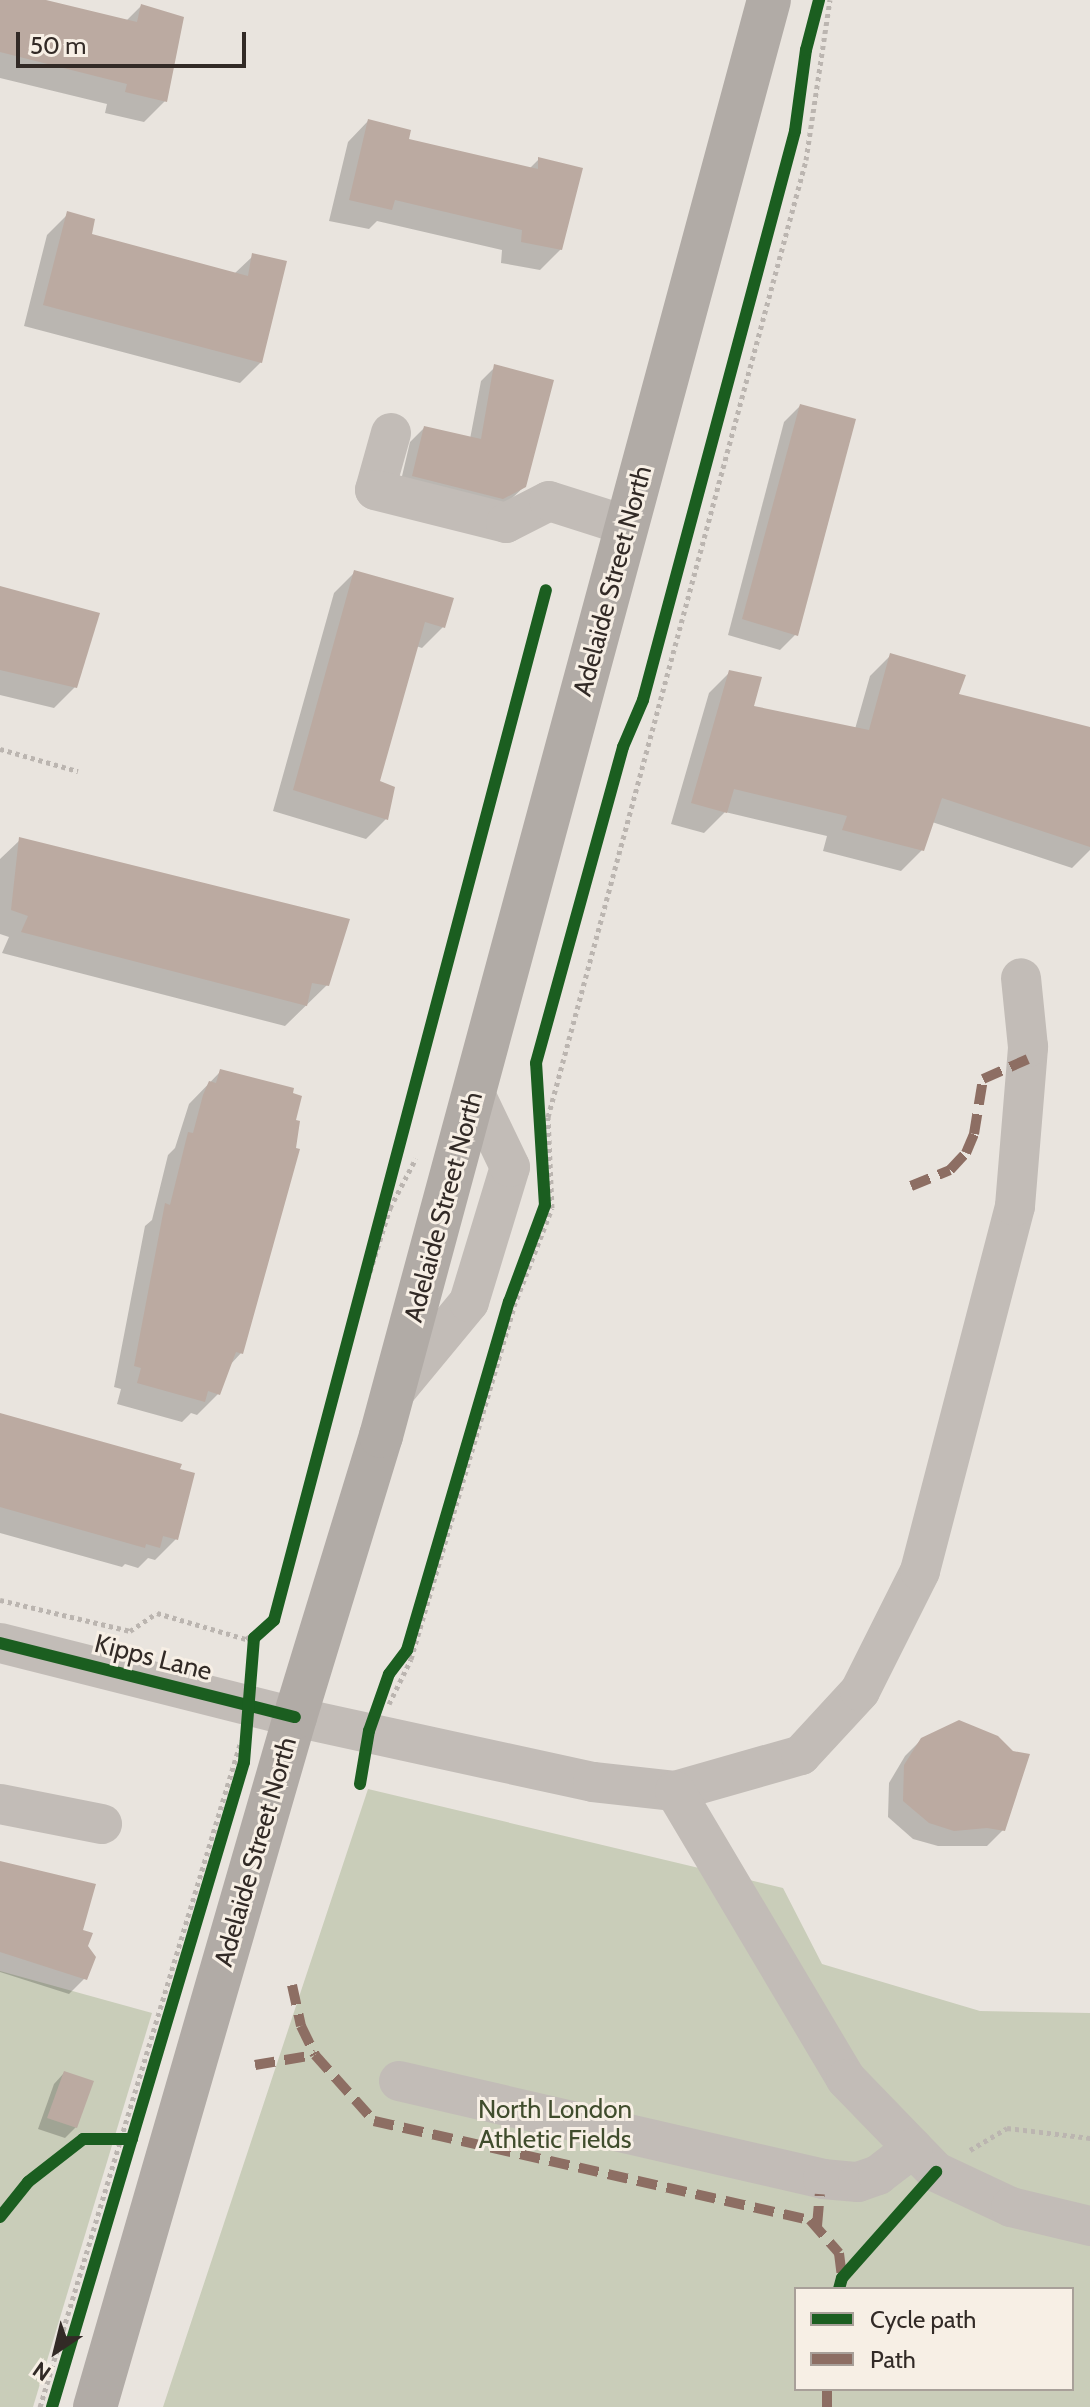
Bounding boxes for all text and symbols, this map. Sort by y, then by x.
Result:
scale bar [20,16,250,66]
text: 50 m [30,31,86,60]
street label: Adelaide Street North [567,462,659,700]
street label: Adelaide Street North [398,1088,490,1326]
street label: Kipps Lane [91,1628,215,1688]
street label: Adelaide Street North [208,1734,304,1970]
park label: North London Athletic Fields [478,2094,632,2156]
legend [794,2287,1074,2391]
text: Cycle path [870,2305,976,2334]
north arrow [16,2311,96,2391]
text: Path [870,2345,916,2374]
text: N [28,2356,56,2387]

